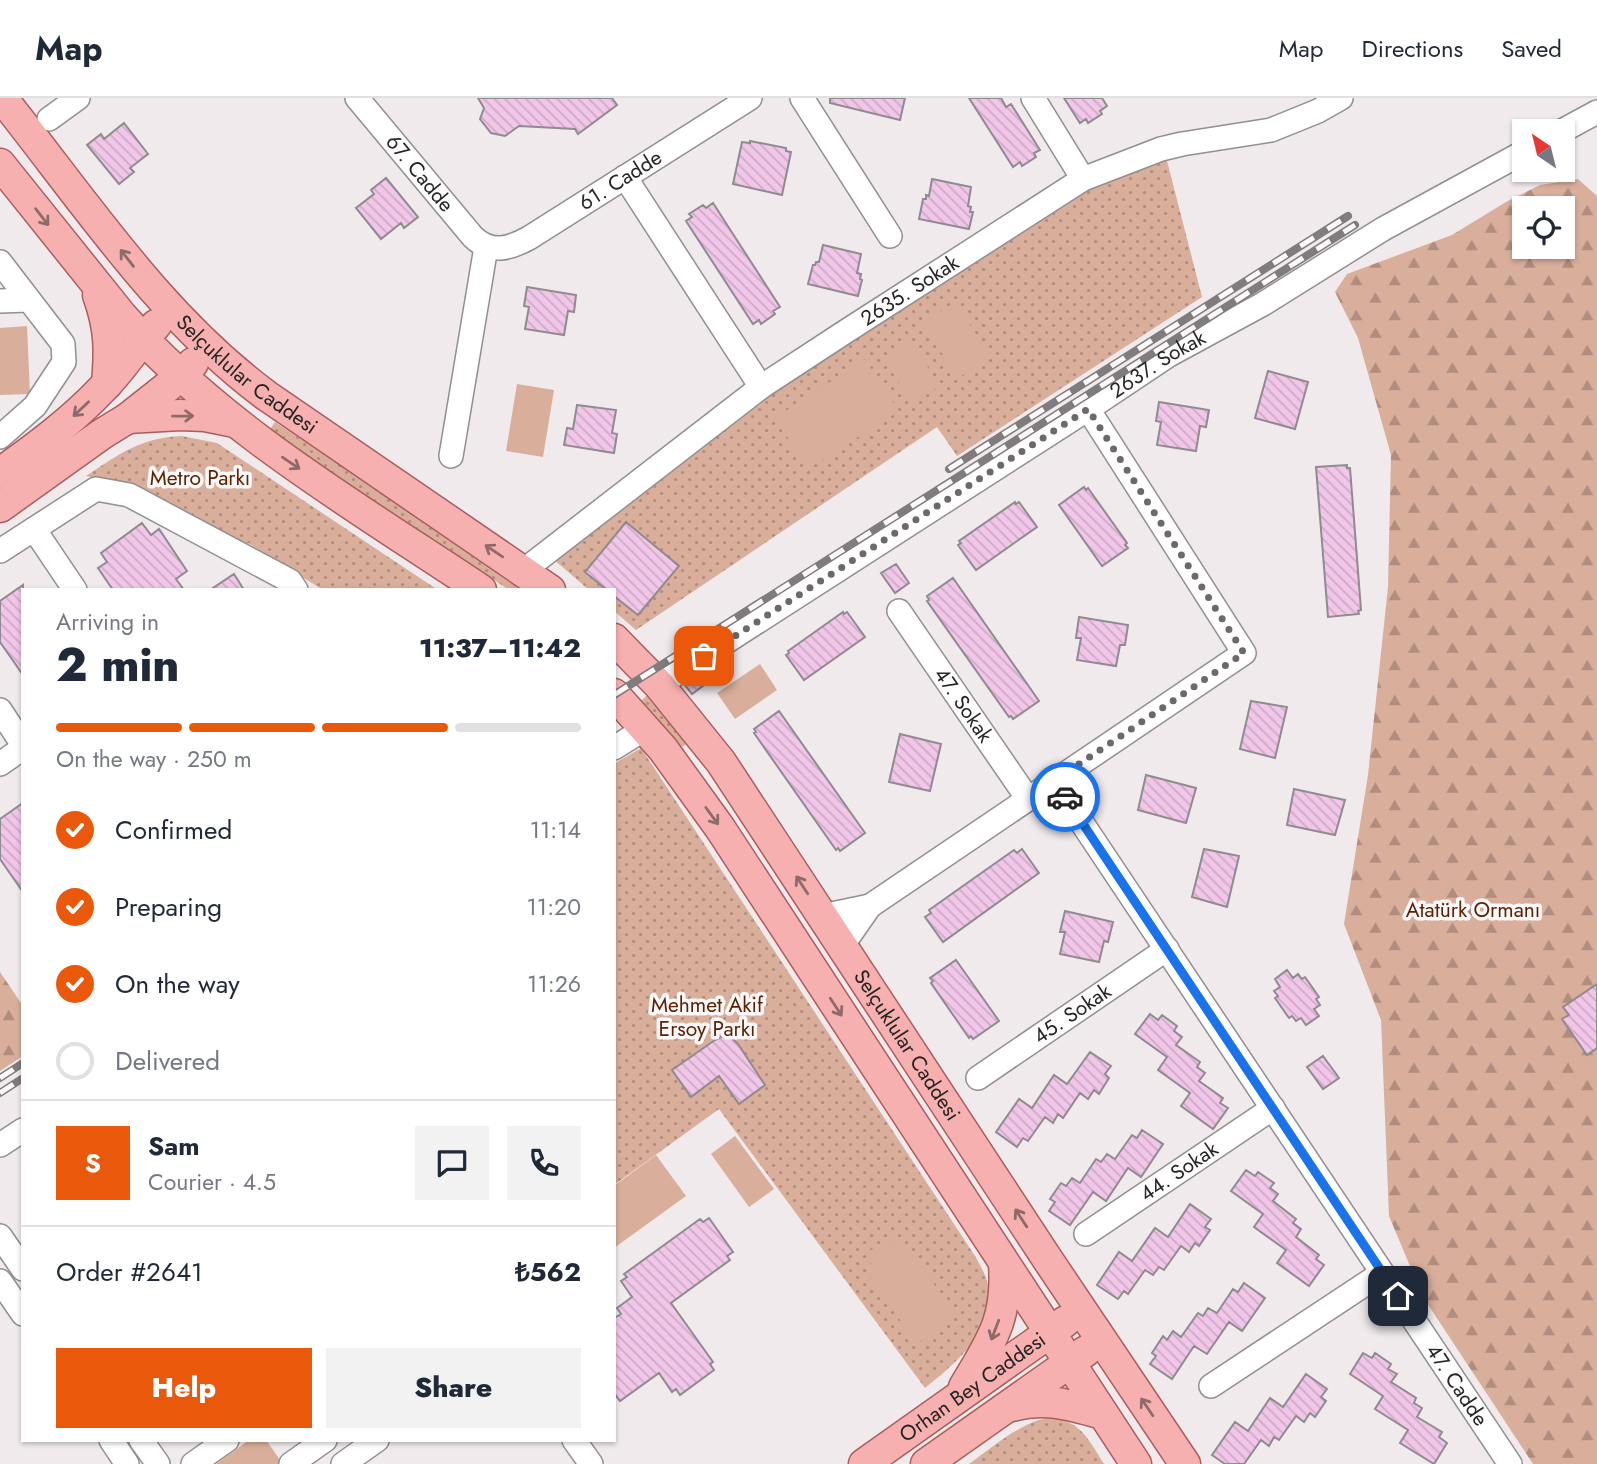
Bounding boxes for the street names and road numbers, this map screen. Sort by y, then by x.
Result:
street label: 67. Cadde [378,128,461,219]
street label: 61. Cadde [573,142,668,218]
street label: 2635. Sokak [855,247,965,333]
street label: Selçuklular Caddesi [169,308,324,441]
street label: 2637. Sokak [1104,323,1212,406]
street label: 47. Sokak [927,661,1000,749]
street label: Selçuklular Caddesi [846,964,968,1127]
street label: 45. Sokak [1027,976,1118,1051]
street label: 44. Sokak [1134,1134,1225,1209]
street label: Orhan Bey Caddesi [893,1325,1052,1449]
street label: 47. Cadde [1419,1338,1496,1432]

